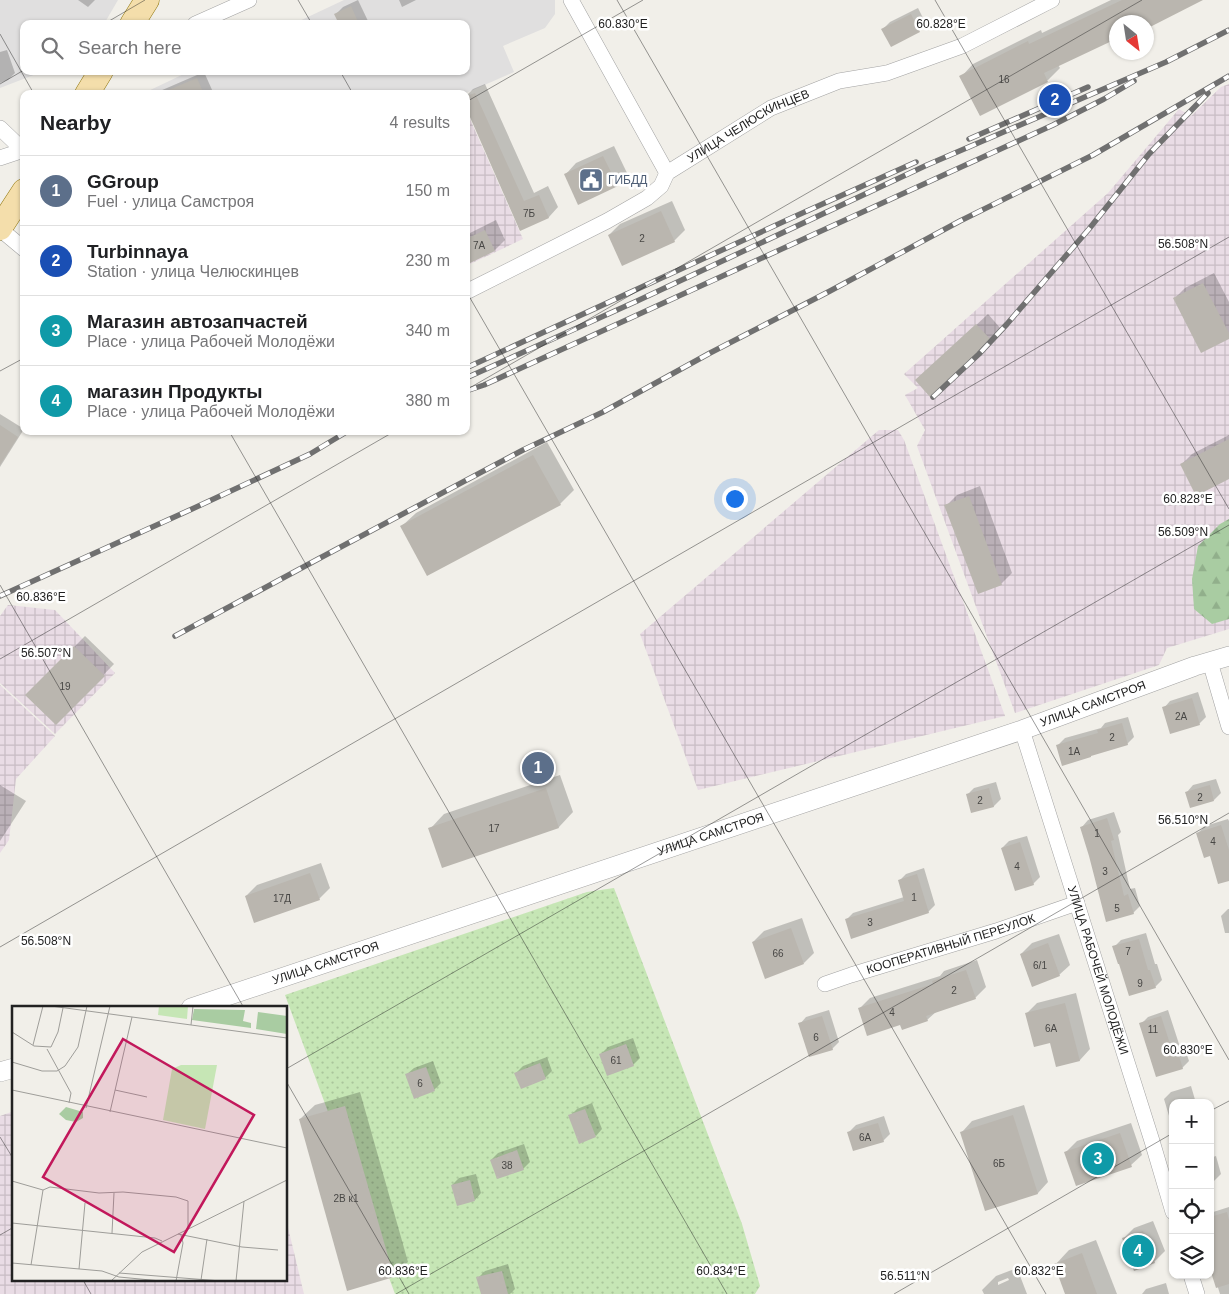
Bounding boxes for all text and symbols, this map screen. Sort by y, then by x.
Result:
north arrow [1109,15,1154,60]
text: 60.830°E [598,17,648,31]
text: 60.828°E [916,17,966,31]
search box [20,20,470,75]
icon: search [38,34,66,62]
text: Search here [78,37,182,58]
house number: 16 [998,74,1010,85]
pin: 2 [1039,81,1071,119]
street label: УЛИЦА ЧЕЛЮСКИНЦЕВ [685,87,811,165]
text: Nearby [40,111,111,134]
text: 4 results [390,114,450,131]
public building icon: ГИБДД [578,167,604,193]
text: GGroup [87,171,159,192]
place label: ГИБДД [608,173,647,187]
text: 1 [52,182,60,199]
text: 150 m [406,182,450,199]
text: Fuel · улица Самстроя [87,193,254,210]
house number: 7Б [523,208,535,219]
house number: 2 [639,233,645,244]
text: 56.508°N [1158,237,1208,251]
house number: 7А [473,240,485,251]
text: Turbinnaya [87,241,188,262]
text: 2 [52,252,60,269]
text: 230 m [406,252,450,269]
text: Station · улица Челюскинцев [87,263,299,280]
text: Магазин автозапчастей [87,311,308,332]
text: 3 [52,322,60,339]
text: 340 m [406,322,450,339]
text: Place · улица Рабочей Молодёжи [87,333,335,350]
text: магазин Продукты [87,381,262,402]
text: 4 [52,392,60,409]
text: 380 m [406,392,450,409]
text: Place · улица Рабочей Молодёжи [87,403,335,420]
your location [722,486,748,512]
text: 60.828°E [1163,492,1213,506]
text: 56.509°N [1158,525,1208,539]
text: 60.836°E [16,590,66,604]
text: 56.507°N [21,646,71,660]
street label: УЛИЦА САМСТРОЯ [1038,678,1148,730]
house number: 19 [59,681,71,692]
house number: 2А [1175,711,1187,722]
house number: 2 [1109,732,1115,743]
house number: 1А [1068,746,1080,757]
pin: 1 [522,749,554,787]
house number: 2 [1197,792,1203,803]
house number: 2 [977,795,983,806]
street label: УЛИЦА САМСТРОЯ [656,810,766,858]
text: 56.510°N [1158,813,1208,827]
house number: 17 [488,823,500,834]
house number: 1 [1094,828,1100,839]
house number: 4 [1210,836,1216,847]
house number: 4 [1014,861,1020,872]
house number: 3 [1102,866,1108,877]
street label: УЛИЦА РАБОЧЕЙ МОЛОДЁЖИ [1065,884,1131,1056]
house number: 1 [911,892,917,903]
house number: 17Д [273,893,291,904]
house number: 5 [1114,903,1120,914]
street label: КООПЕРАТИВНЫЙ ПЕРЕУЛОК [865,911,1037,977]
house number: 3 [867,917,873,928]
text: 56.508°N [21,934,71,948]
street label: УЛИЦА САМСТРОЯ [271,939,381,987]
house number: 7 [1125,946,1131,957]
house number: 66 [772,948,784,959]
house number: 6/1 [1033,960,1047,971]
house number: 9 [1137,978,1143,989]
house number: 2 [951,985,957,996]
inset map [12,1006,288,1282]
house number: 4 [889,1007,895,1018]
house number: 6А [1045,1023,1057,1034]
house number: 11 [1148,1024,1159,1035]
house number: 6 [813,1032,819,1043]
text: 60.830°E [1163,1043,1213,1057]
house number: 61 [610,1055,622,1066]
house number: 6 [417,1078,423,1089]
map controls [1169,1099,1214,1279]
button: + [1169,1099,1214,1144]
house number: 6А [859,1132,871,1143]
pin: 3 [1082,1140,1114,1178]
button: − [1169,1144,1214,1189]
house number: 6Б [993,1158,1005,1169]
house number: 38 [501,1160,513,1171]
button: locate [1169,1189,1214,1234]
house number: 2В к1 [334,1193,359,1204]
pin: 4 [1122,1232,1154,1270]
button: layers [1169,1234,1214,1279]
text: 60.836°E [378,1264,428,1278]
text: 60.834°E [696,1264,746,1278]
text: 60.832°E [1014,1264,1064,1278]
text: 56.511°N [880,1269,930,1283]

